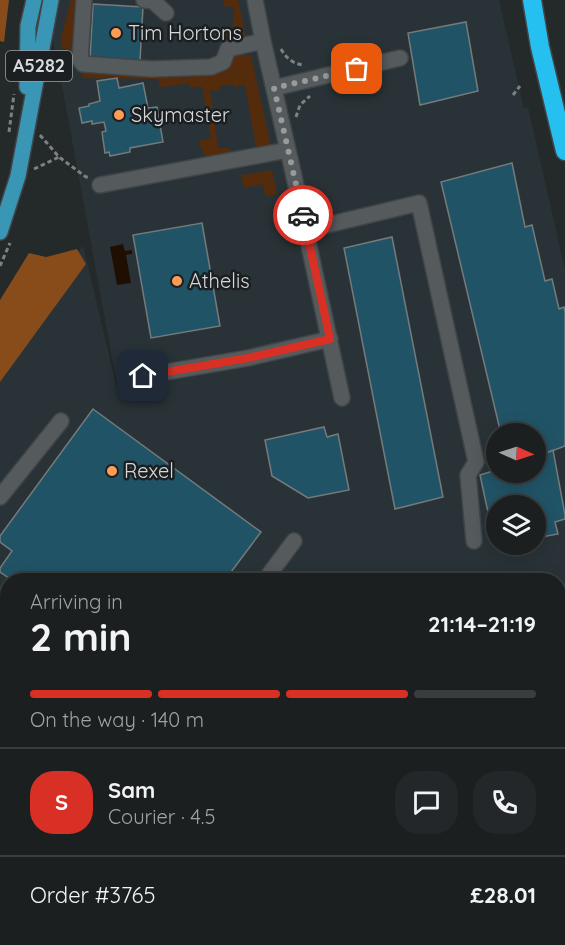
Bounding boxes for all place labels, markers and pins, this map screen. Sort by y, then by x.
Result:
place label: Tim Hortons [128,20,242,45]
marker: Tim Hortons [109,26,123,40]
pin [331,43,382,94]
place label: Skymaster [131,102,230,127]
marker: Skymaster [112,108,126,122]
place label: Athelis [189,268,250,293]
marker: Athelis [170,274,184,288]
pin [117,350,168,401]
place label: Rexel [124,458,174,483]
marker: Rexel [105,464,119,478]

